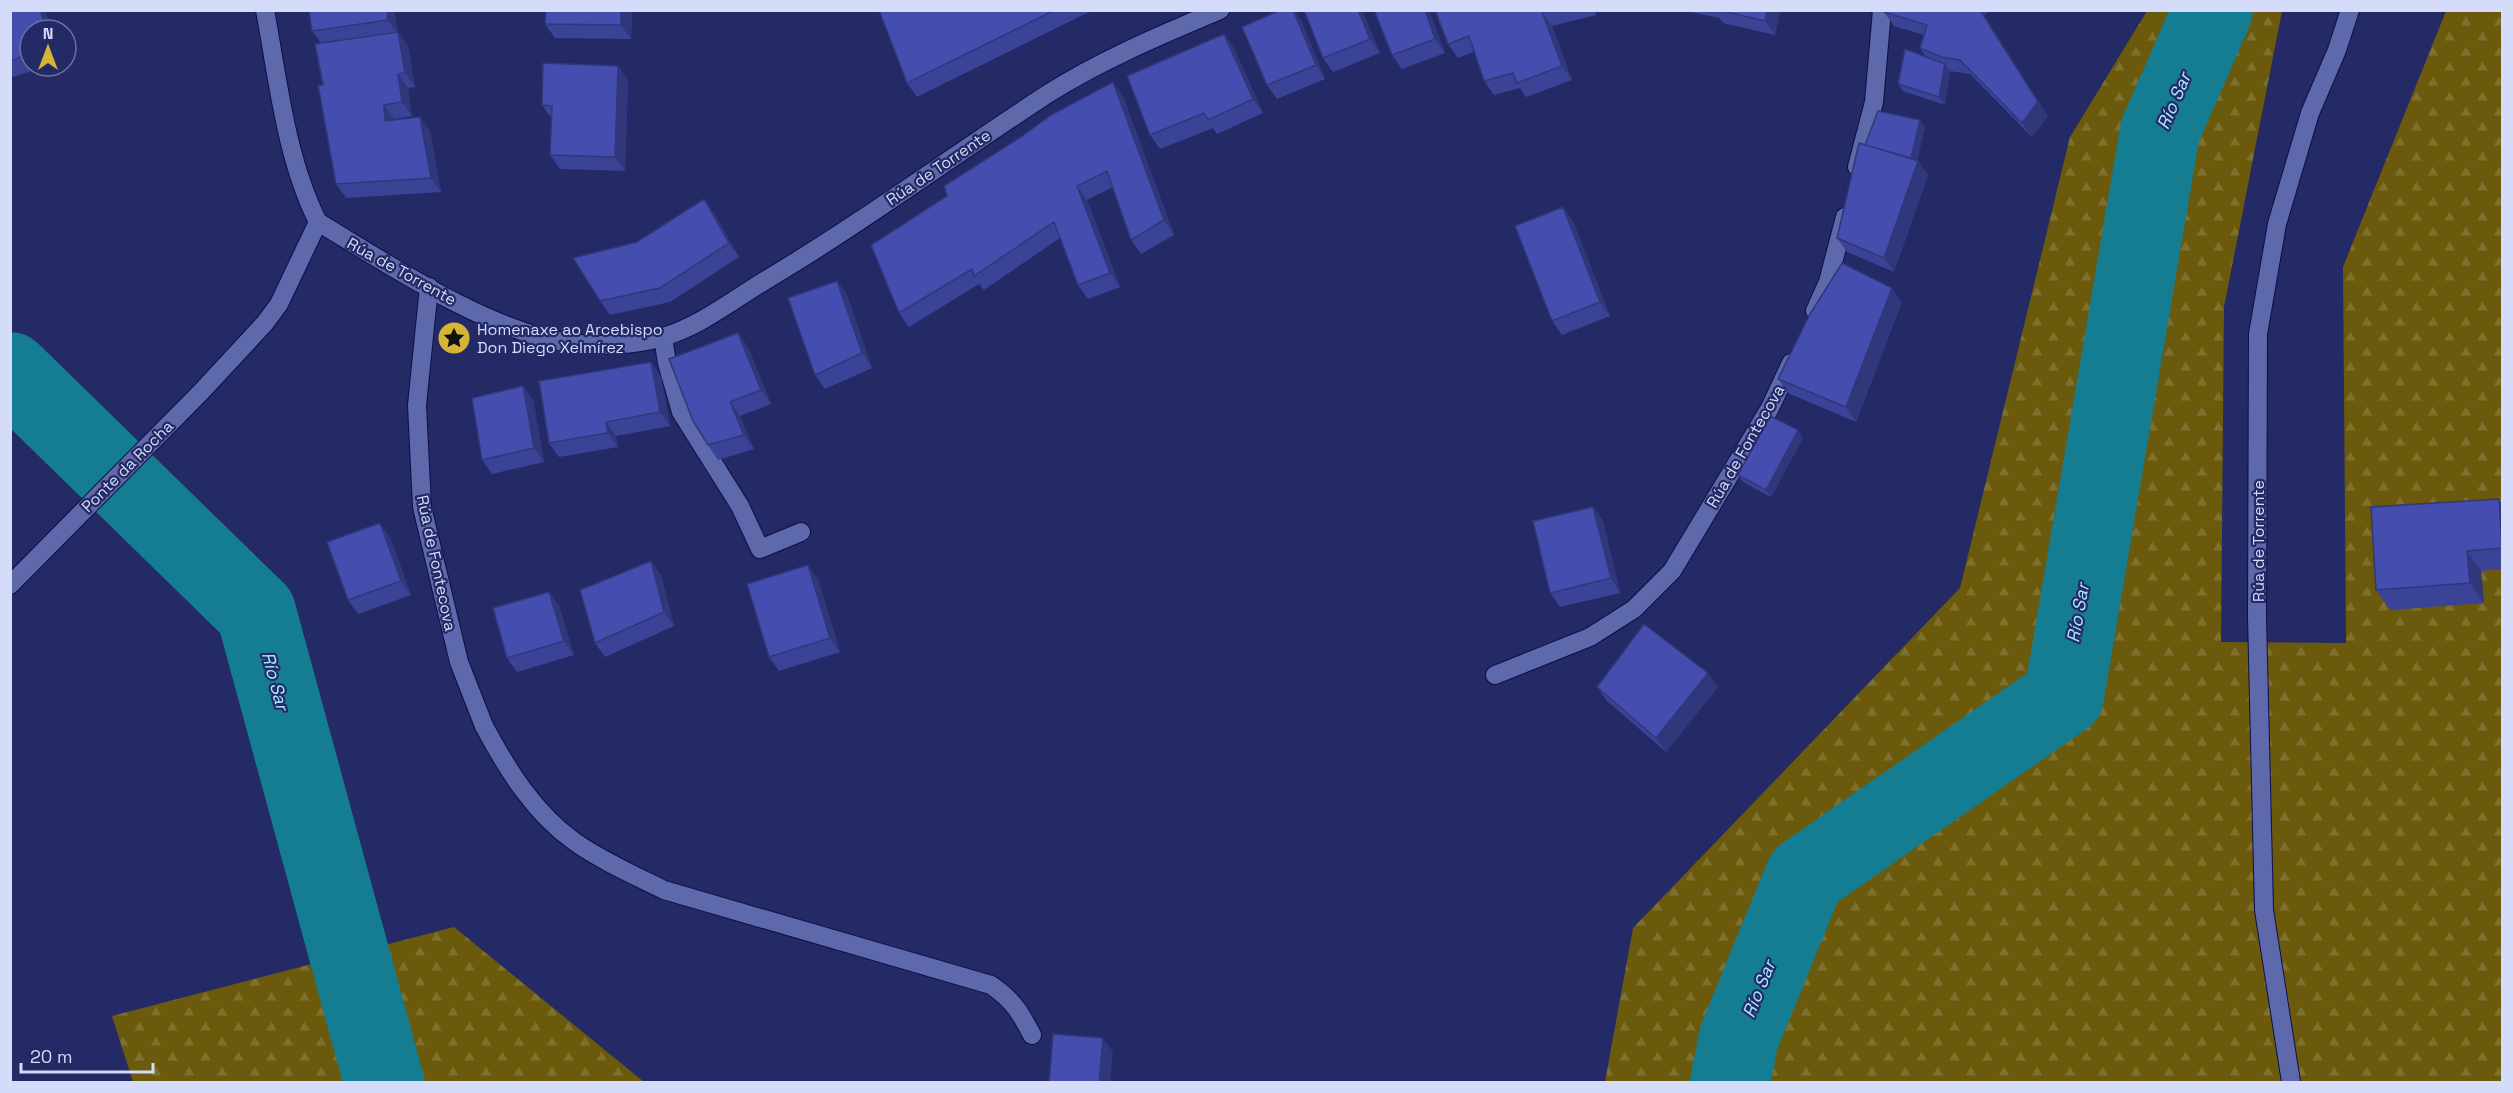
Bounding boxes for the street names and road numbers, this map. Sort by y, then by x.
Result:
street label: Rúa de Torrente [882,125,995,210]
street label: Rúa de Torrente [343,233,460,310]
street label: Rúa de Fontecova [1702,381,1789,511]
street label: Ponte da Rocha [77,416,178,517]
street label: Rúa de Torrente [2248,480,2269,602]
street label: Rúa de Fontecova [412,493,461,633]

